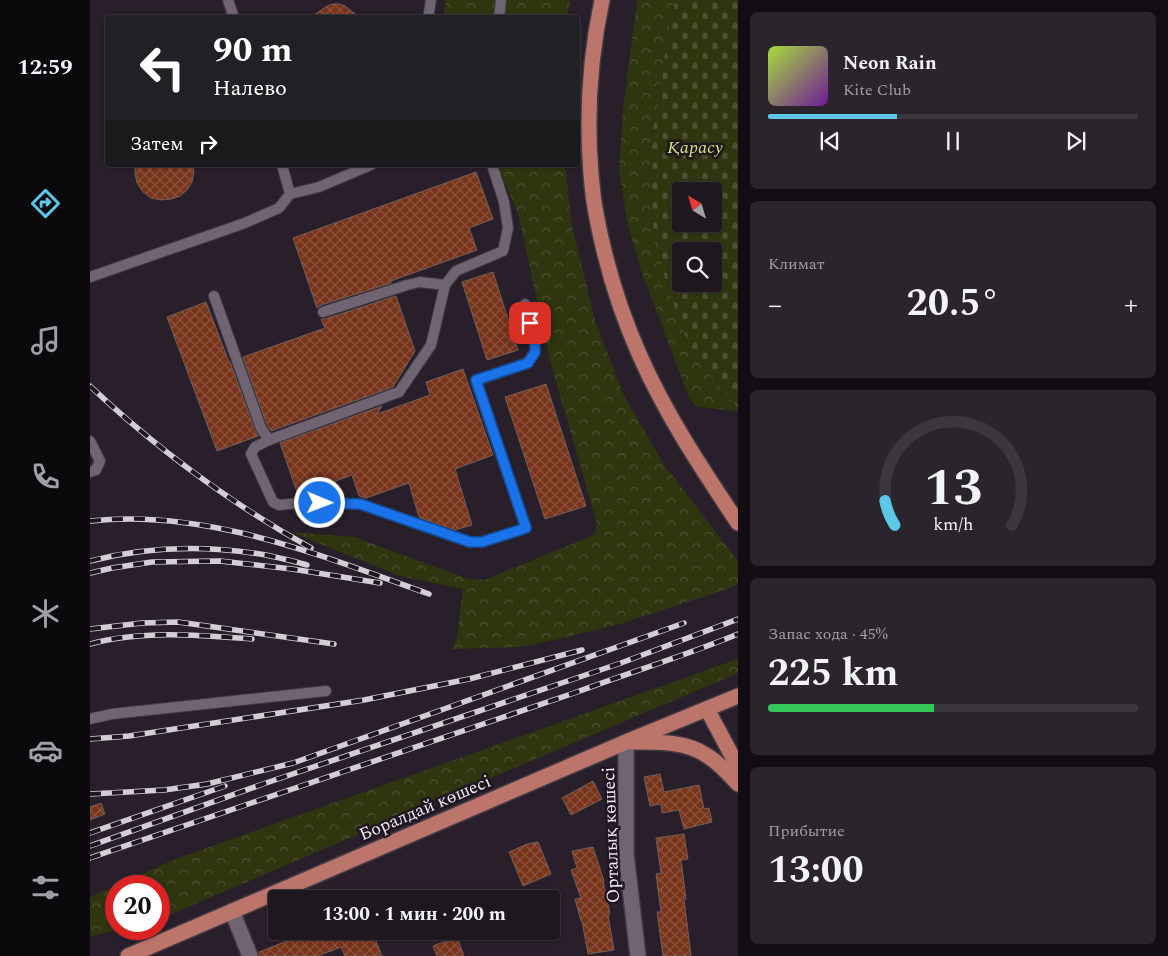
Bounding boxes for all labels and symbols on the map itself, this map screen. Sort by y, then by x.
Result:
park label: Қарасу [667,134,723,161]
north arrow [672,182,722,232]
pin [509,302,551,344]
position arrow [293,476,345,528]
street label: Орталық көшесі [595,766,627,904]
street label: Боралдай көшесі [355,768,495,848]
speed limit sign: 20 [105,875,170,940]

